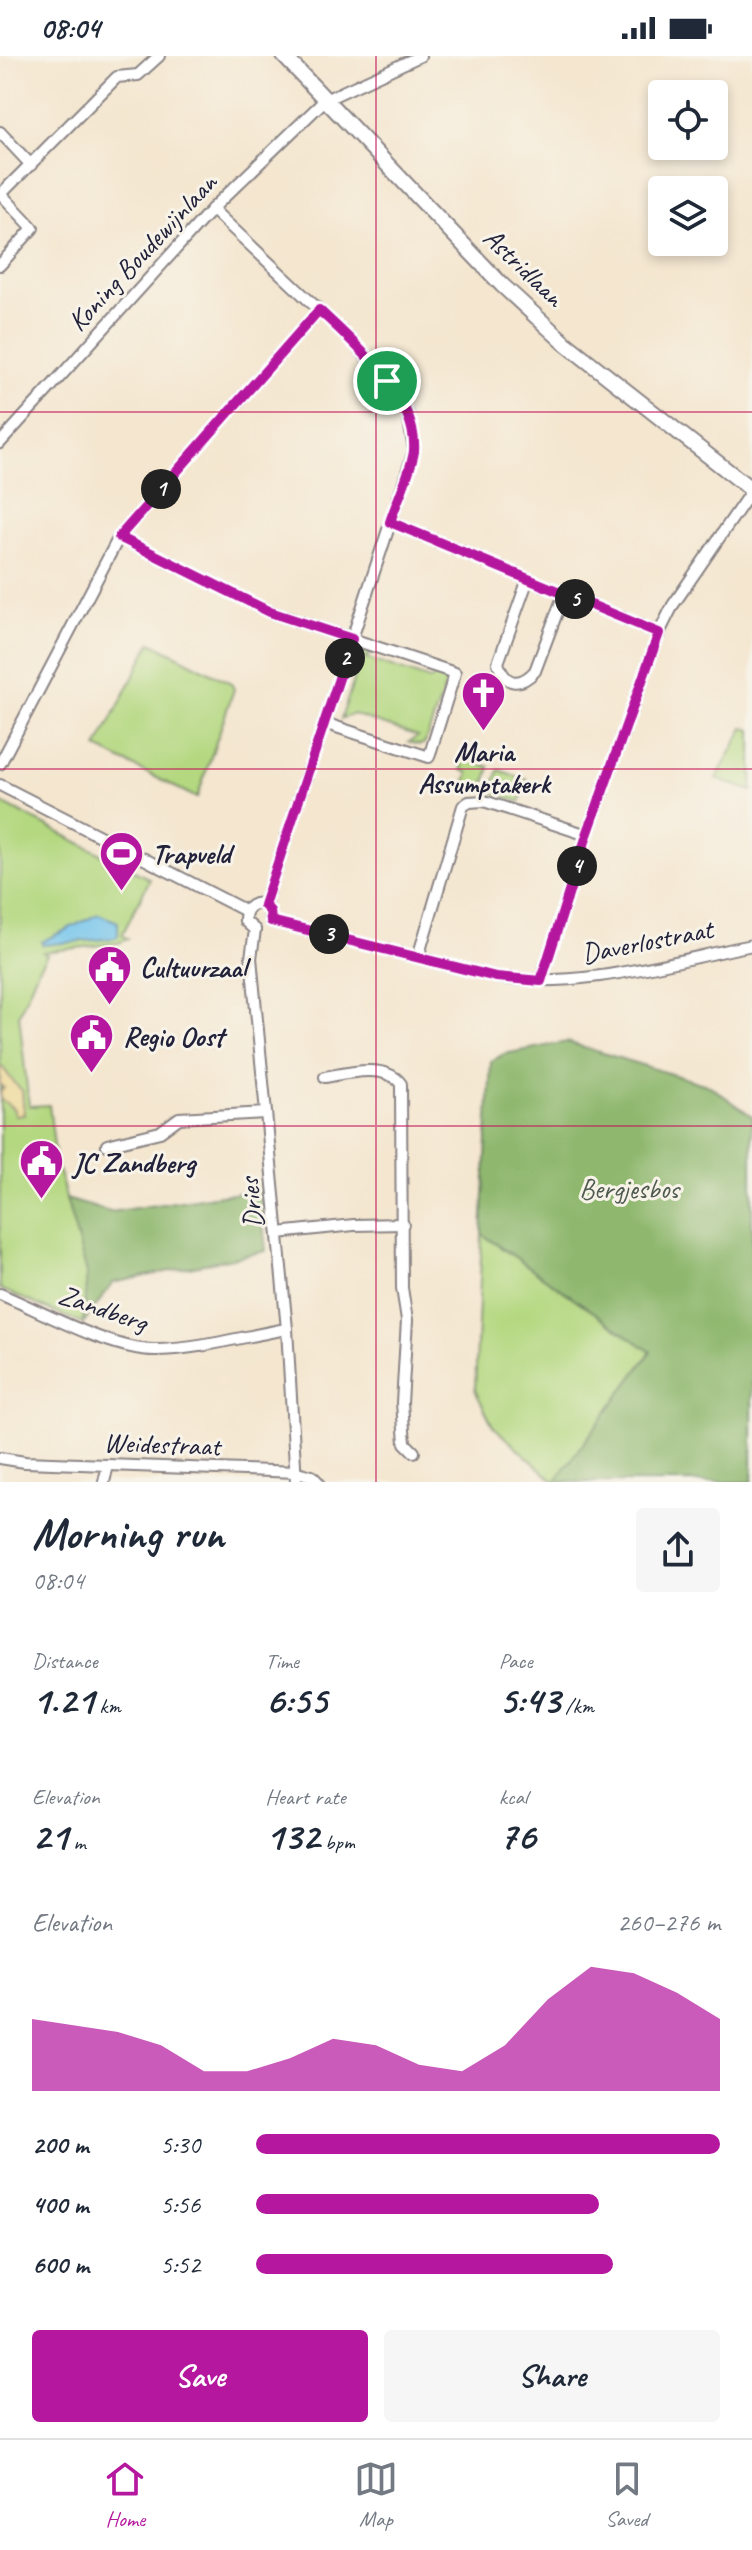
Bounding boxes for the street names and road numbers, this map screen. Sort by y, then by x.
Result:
street label: Koning Boudewijnlaan [60,165,225,338]
street label: Astridlaan [476,220,573,315]
street label: Daverlostraat [579,911,718,971]
street label: Dries [231,1174,271,1230]
street label: Zandberg [54,1277,154,1340]
street label: Weidestraat [103,1424,223,1464]

